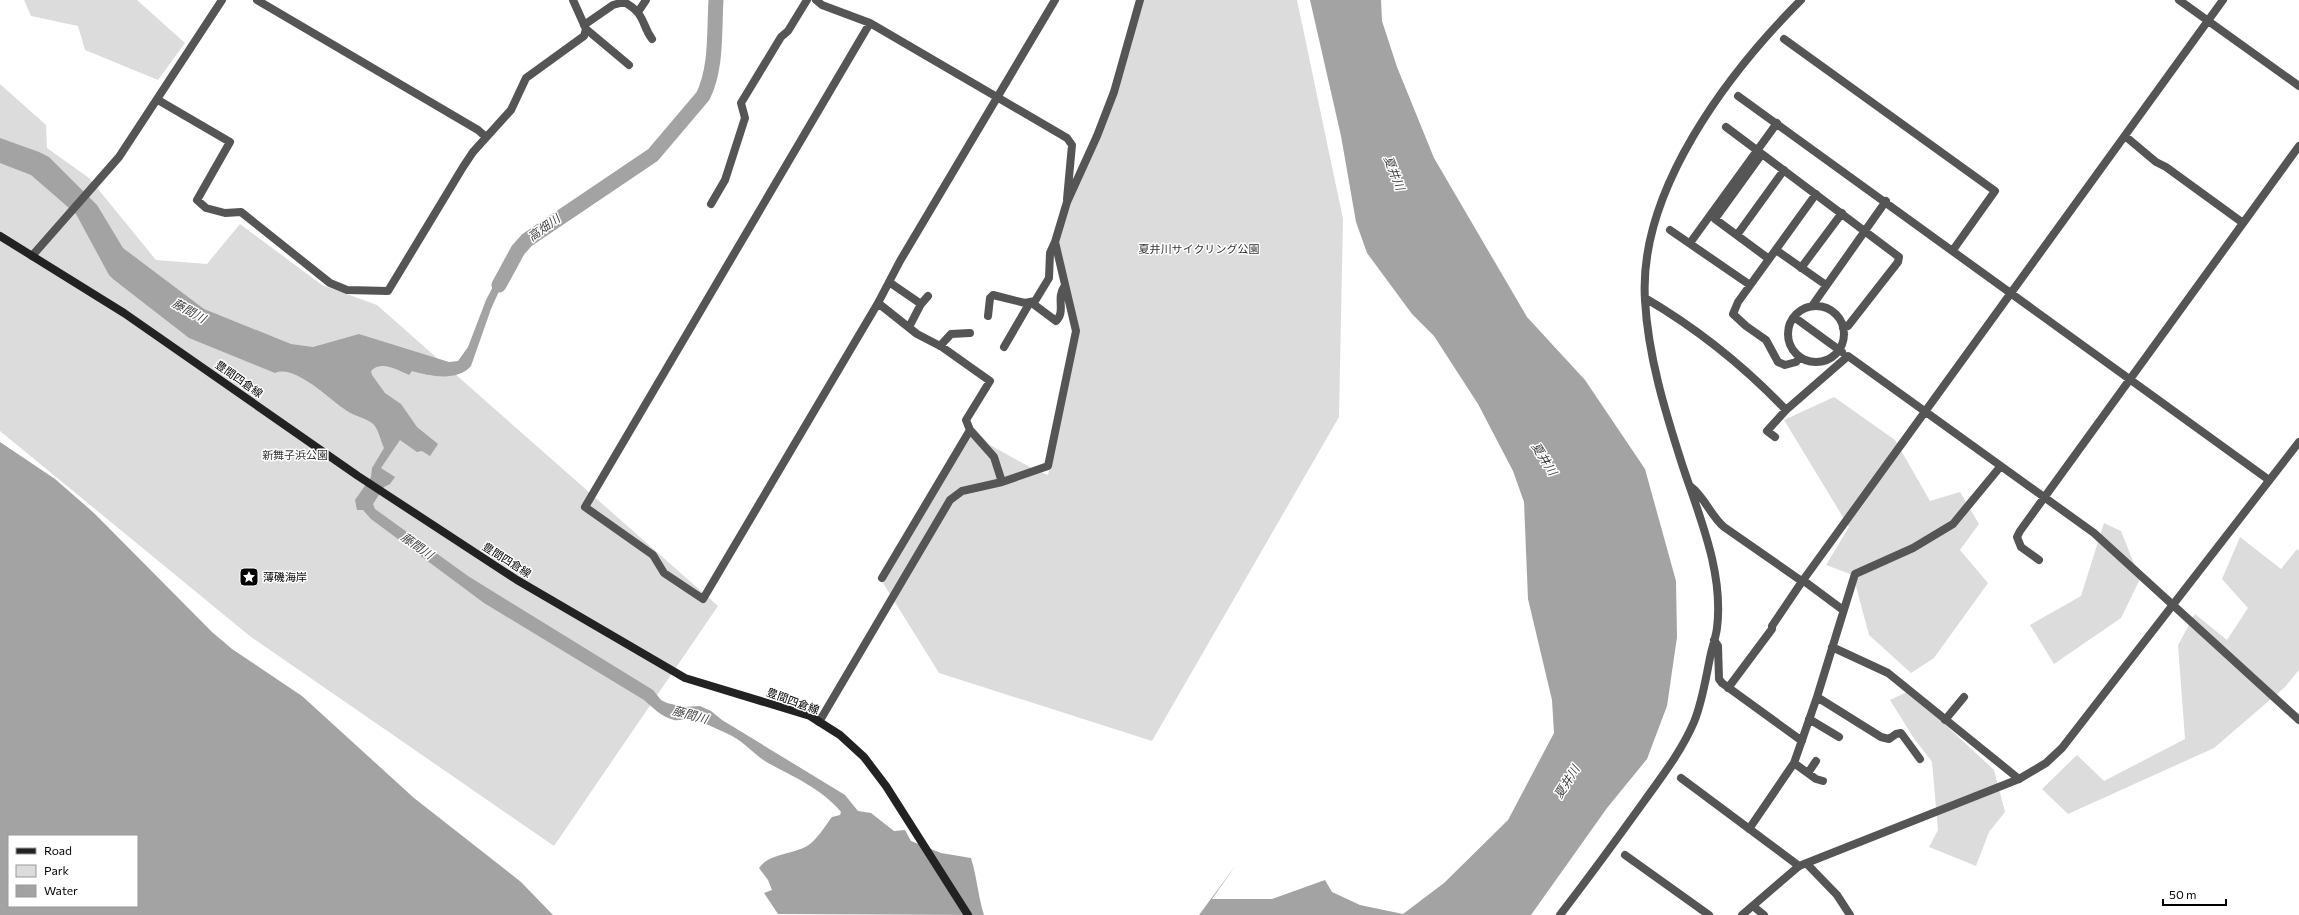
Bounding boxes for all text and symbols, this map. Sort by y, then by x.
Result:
water label: 夏井川 [1382,153,1409,194]
water label: 高畑川 [525,210,564,243]
park label: 夏井川サイクリング公園 [1139,242,1259,255]
water label: 藤間川 [170,295,210,326]
street label: 豊間四倉線 [213,357,266,400]
water label: 夏井川 [1529,439,1561,479]
park label: 新舞子浜公園 [262,448,328,461]
water label: 藤間川 [399,529,438,562]
street label: 豊間四倉線 [480,539,534,580]
place icon: 薄磯海岸 [238,566,260,588]
place label: 薄磯海岸 [263,570,307,583]
street label: 豊間四倉線 [765,685,821,716]
water label: 藤間川 [671,703,711,726]
water label: 夏井川 [1551,761,1583,800]
legend [8,835,138,907]
text: Road [44,843,72,857]
text: Park [44,863,70,877]
scale bar [2163,881,2226,907]
text: Water [44,883,78,897]
text: 50 m [2169,887,2197,901]

